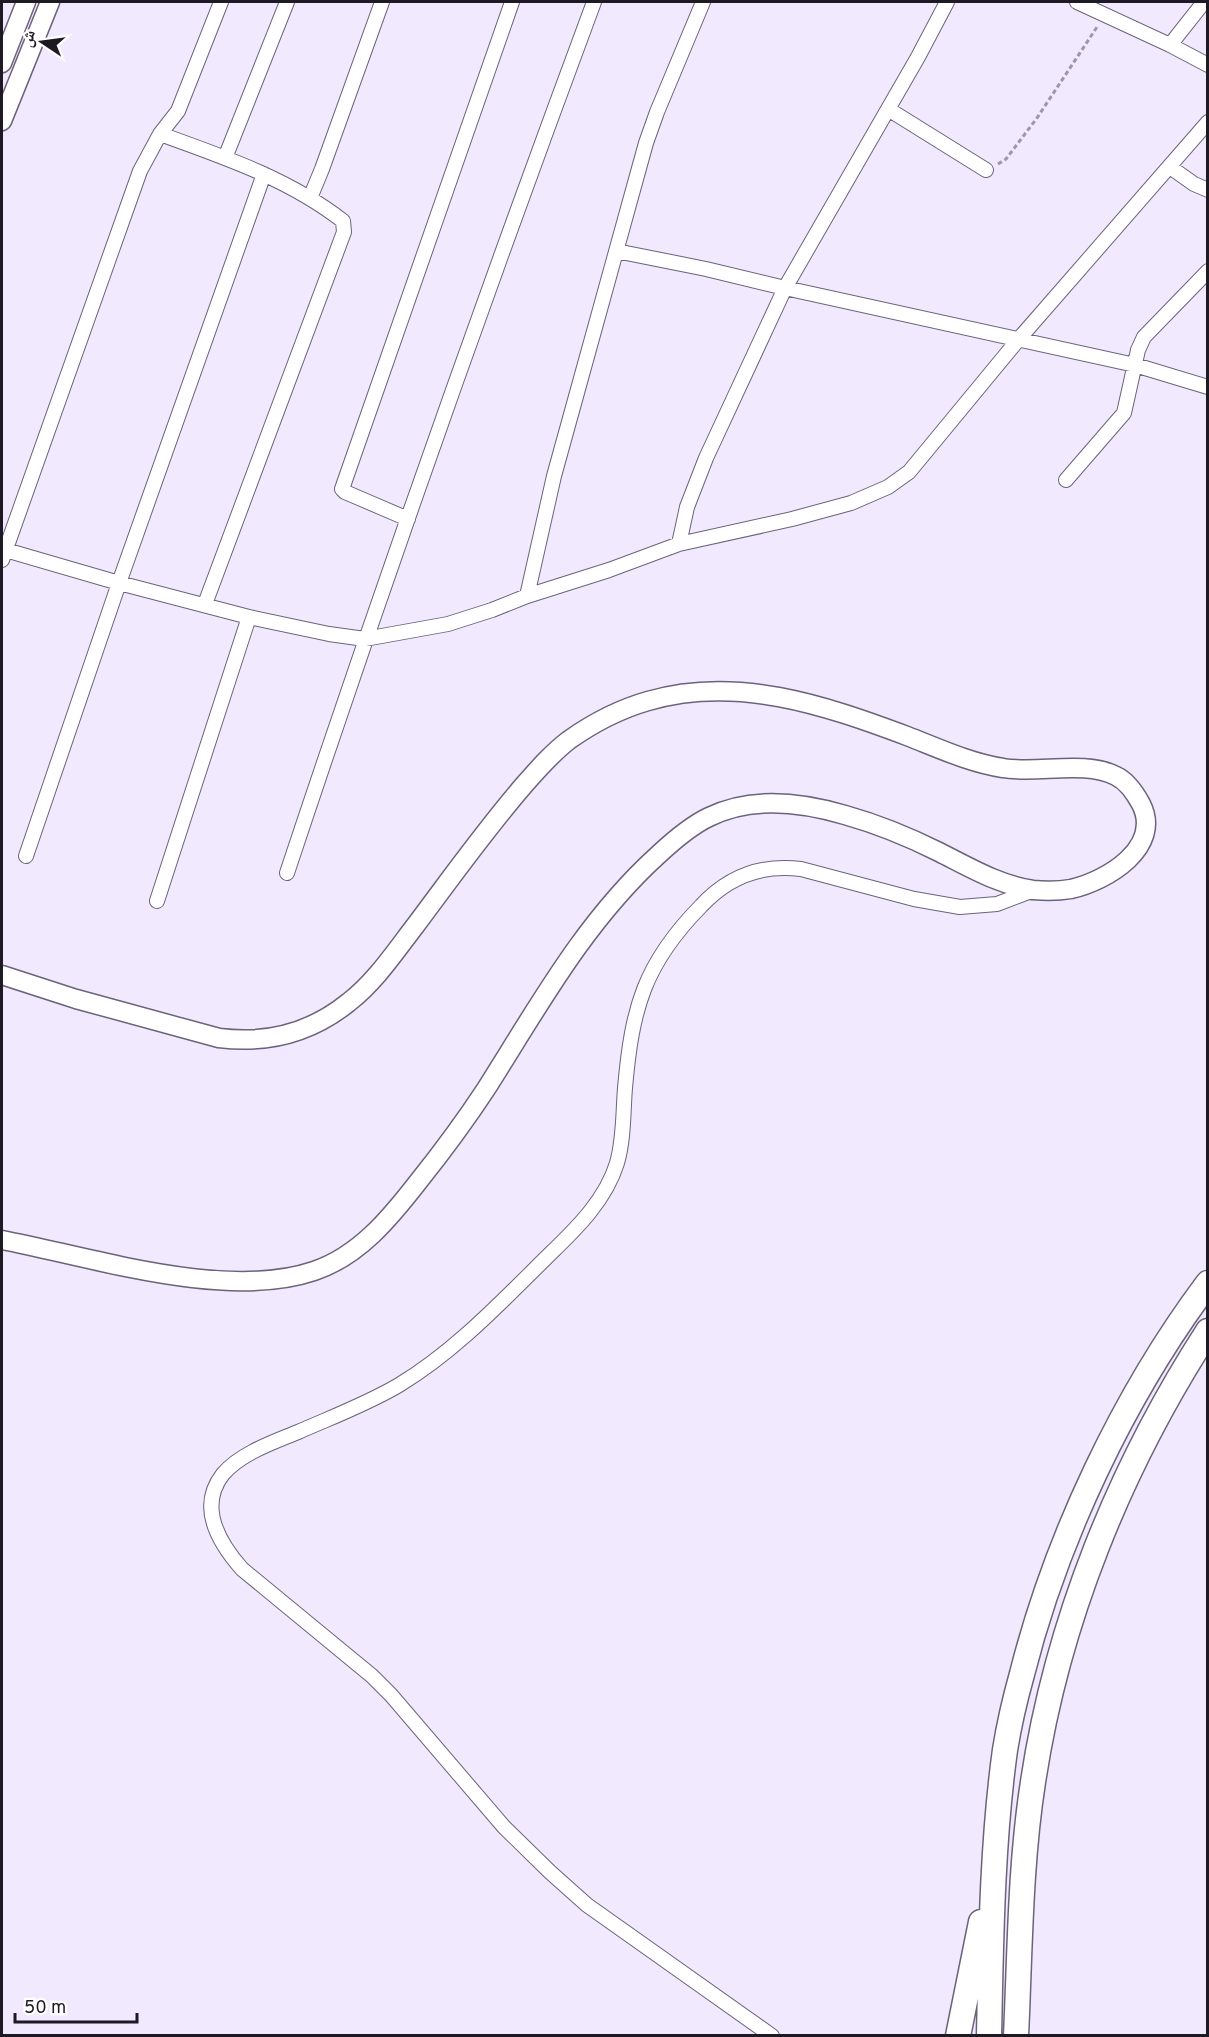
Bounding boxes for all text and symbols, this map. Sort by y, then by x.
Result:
north arrow [12,12,72,72]
text: ش [18,29,41,50]
scale bar [15,1986,136,2024]
text: 50 m [24,1997,66,2020]

